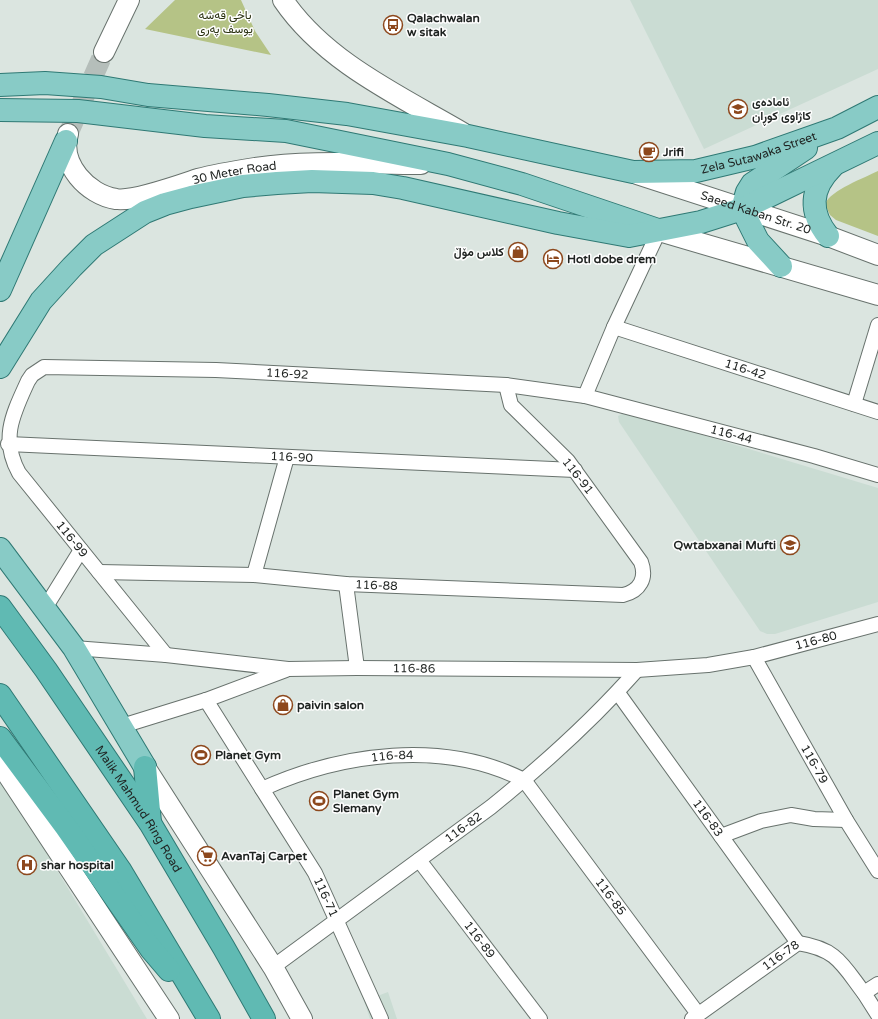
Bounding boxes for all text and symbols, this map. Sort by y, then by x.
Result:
park label: باخی قەشە یوسف پەری [197,8,253,37]
place label: Qalachwalan w sitak [407,11,480,39]
bus stop icon: Qalachwalan w sitak [382,14,404,36]
place label: ئامادەی کاژاوی کوڕان [752,95,811,126]
school or university icon: ئامادەی کاژاوی کوڕان [727,98,749,120]
street label: Zela Sutawaka Street [700,129,819,177]
cafe icon: Jrifi [638,141,660,163]
place label: Jrifi [662,145,684,159]
street label: 30 Meter Road [190,158,277,187]
street label: Saeed Kaban Str. 20 [699,188,813,237]
shop icon: کلاس مۆڵ [507,241,529,263]
place label: کلاس مۆڵ [454,245,505,260]
hotel icon: Hotl dobe drem [542,248,564,270]
place label: Hotl dobe drem [567,252,656,266]
street label: 116-42 [723,356,768,383]
street label: 116-92 [266,366,309,382]
street label: 116-44 [709,422,754,447]
street label: 116-90 [270,449,314,465]
street label: 116-91 [559,455,597,497]
street label: 116-99 [53,518,91,560]
school or university icon: Qwtabxanai Mufti [779,534,801,556]
place label: Qwtabxanai Mufti [674,538,776,552]
street label: 116-88 [355,577,398,593]
street label: 116-80 [793,628,839,653]
street label: 116-86 [393,661,435,676]
shop icon: paivin salon [272,694,294,716]
place label: paivin salon [297,698,364,713]
street label: 116-79 [798,742,831,786]
street label: Malik Mahmud Ring Road [92,743,185,875]
sports icon: Planet Gym [190,744,212,766]
place label: Planet Gym [215,748,281,763]
street label: 116-84 [370,748,414,765]
place label: Planet Gym Slemany [333,787,399,816]
sports icon: Planet Gym Slemany [308,790,330,812]
street label: 116-83 [690,797,726,839]
street label: 116-82 [442,809,485,846]
supermarket icon: AvanTaj Carpet [196,845,218,867]
place label: AvanTaj Carpet [221,849,307,864]
hospital icon: shar hospital [16,854,38,876]
place label: shar hospital [41,858,114,873]
street label: 116-71 [311,875,341,919]
street label: 116-85 [592,875,629,918]
street label: 116-89 [461,918,498,961]
street label: 116-78 [759,937,802,974]

